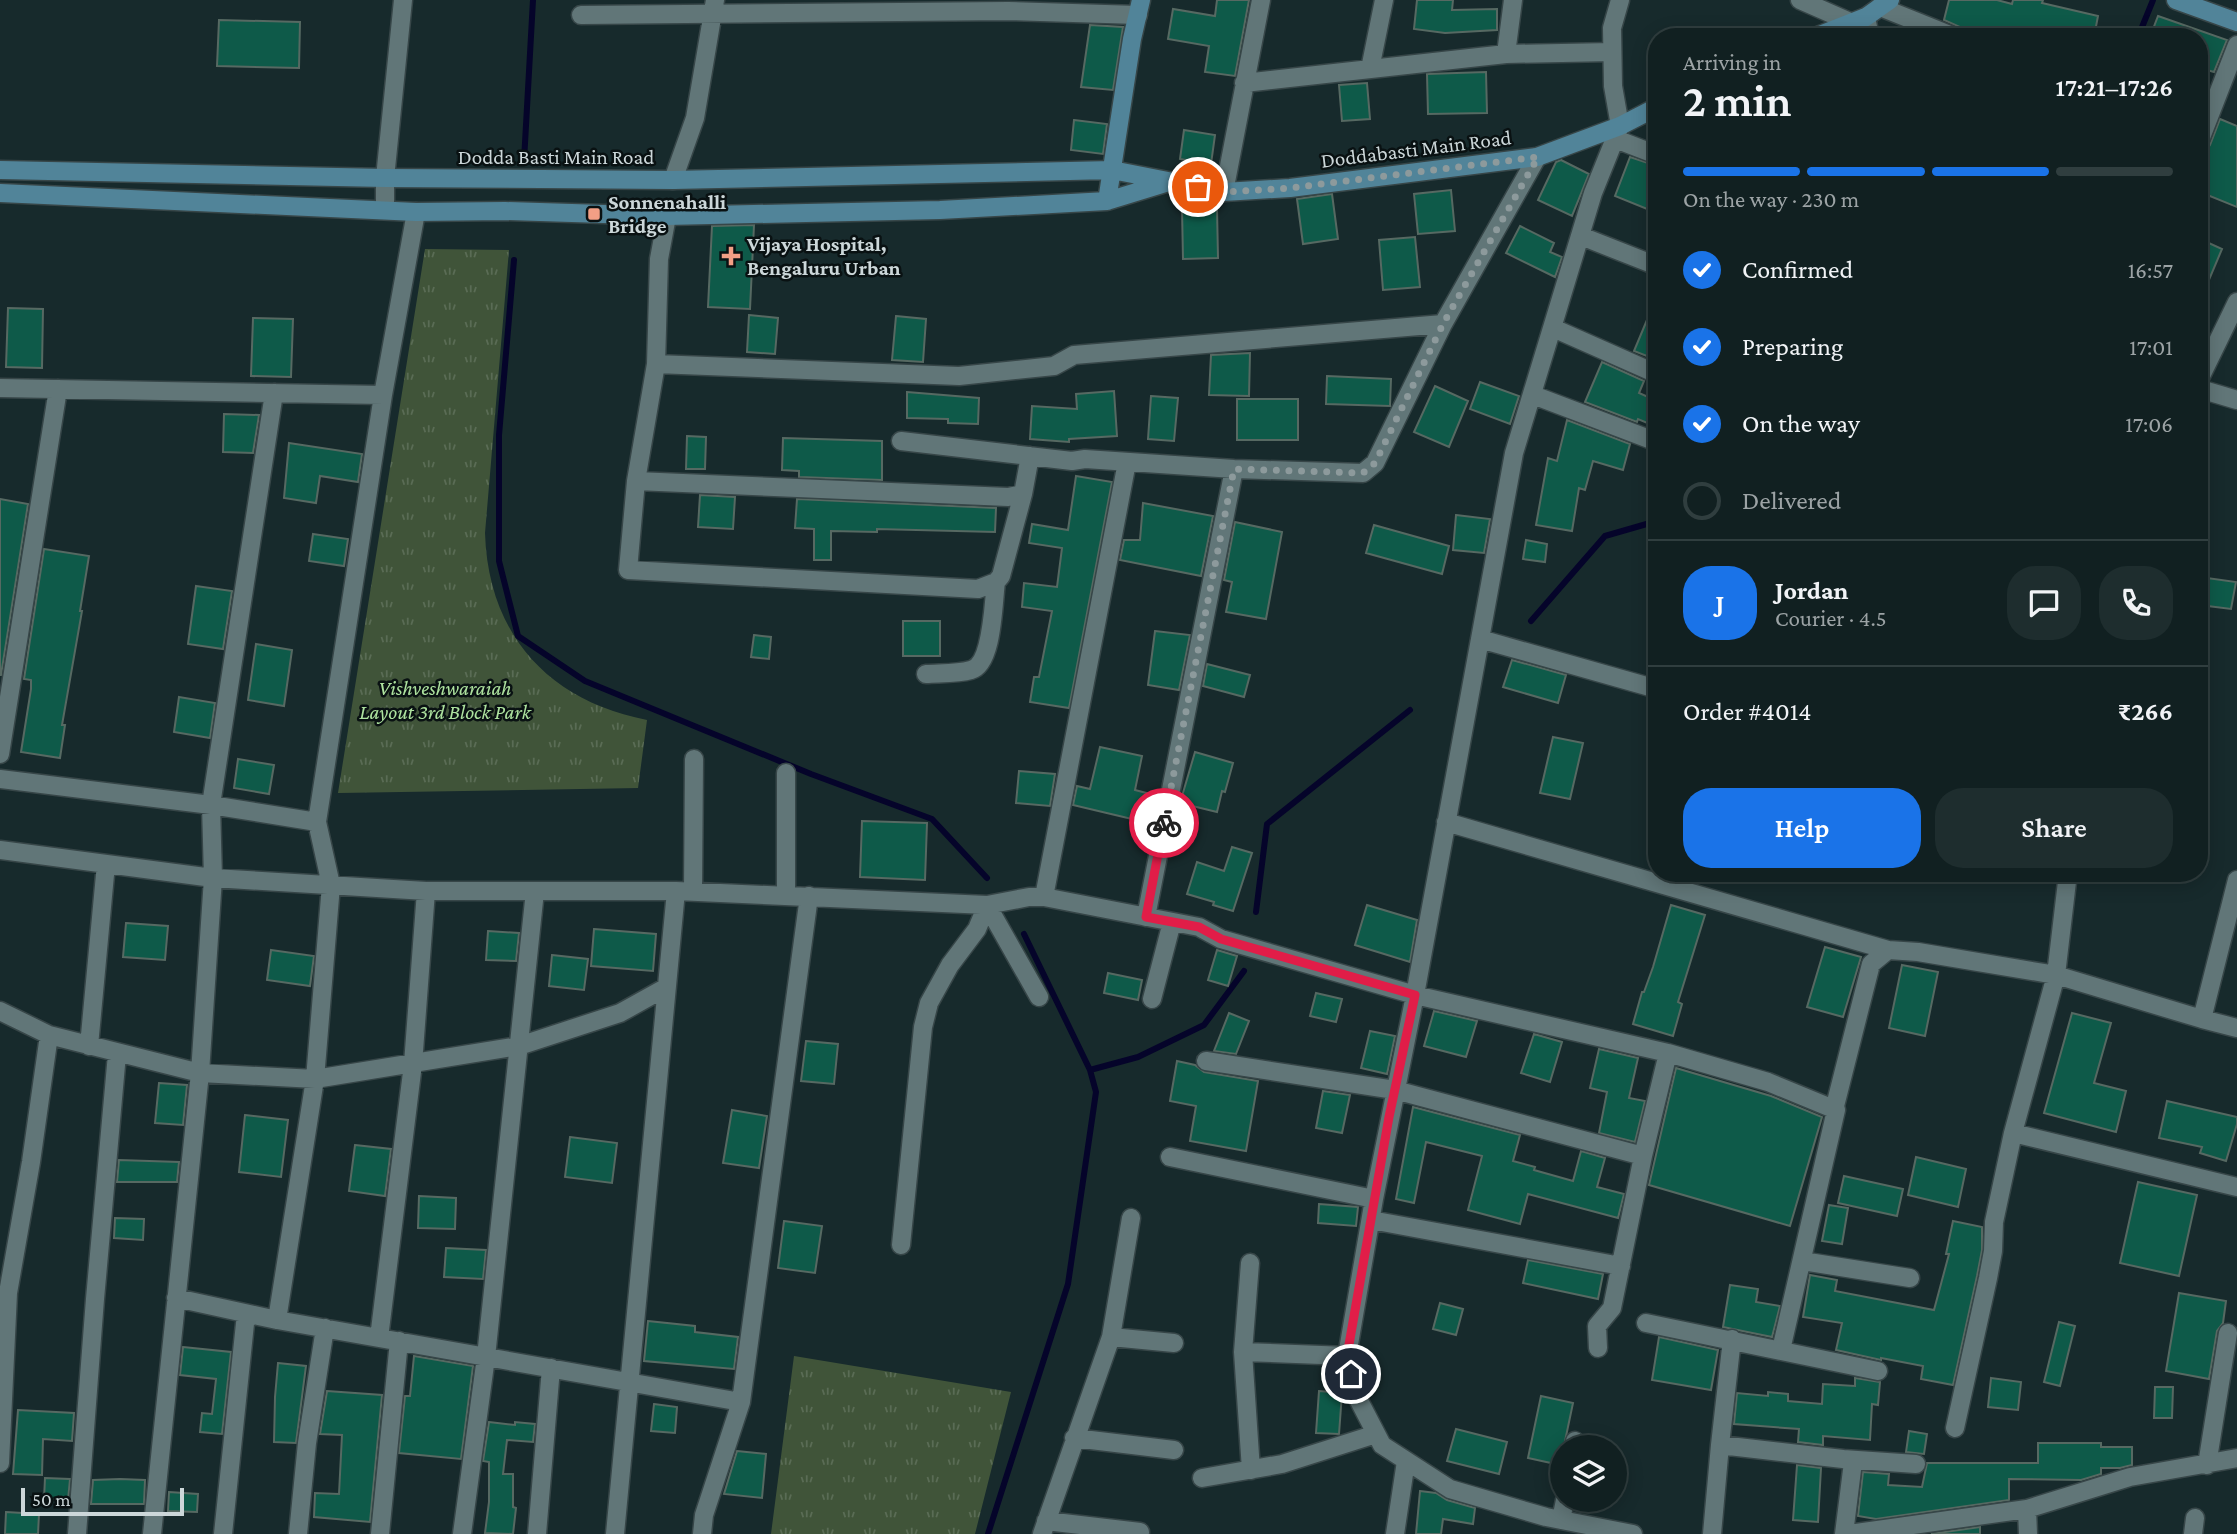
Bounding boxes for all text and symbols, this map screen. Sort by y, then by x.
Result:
text: Arriving in [1683,49,1781,75]
text: 17:21–17:26 [2055,73,2173,102]
text: 2 min [1683,75,1791,126]
street label: Doddabasti Main Road [1319,125,1513,173]
street label: Dodda Basti Main Road [458,145,654,169]
pin [1168,157,1228,217]
icon: bag [1179,168,1217,206]
text: On the way · 230 m [1683,186,1859,212]
place label: Sonnenahalli Bridge [608,190,726,238]
marker: Sonnenahalli Bridge [586,206,602,222]
place label: Vijaya Hospital, Bengaluru Urban [746,232,901,280]
marker: Vijaya Hospital, Bengaluru Urban [721,246,741,266]
icon: check [1683,251,1721,289]
text: Confirmed [1742,255,1853,284]
text: 16:57 [2128,257,2173,283]
icon: check [1683,328,1721,366]
text: Preparing [1742,332,1843,361]
text: 17:01 [2129,334,2173,360]
icon: check [1683,405,1721,443]
text: On the way [1742,409,1860,438]
text: 17:06 [2125,411,2173,437]
text: Delivered [1742,486,1841,515]
button: chat [2007,566,2081,640]
button: phone [2099,566,2173,640]
text: Jordan [1775,576,1849,605]
text: J [1716,589,1724,618]
text: Courier · 4.5 [1775,605,1887,631]
park label: Vishveshwaraiah Layout 3rd Block Park [359,676,532,724]
text: Order #4014 [1683,697,1812,726]
text: ₹266 [2118,697,2173,726]
courier [1129,788,1199,858]
button: Help [1683,788,1921,868]
button: Share [1935,788,2173,868]
icon: bike [1145,804,1183,842]
pin [1321,1344,1381,1404]
icon: home [1332,1355,1370,1393]
map controls [1550,1435,1627,1512]
button: layers [1550,1435,1627,1512]
scale bar [21,1485,184,1517]
text: 50 m [32,1489,71,1510]

